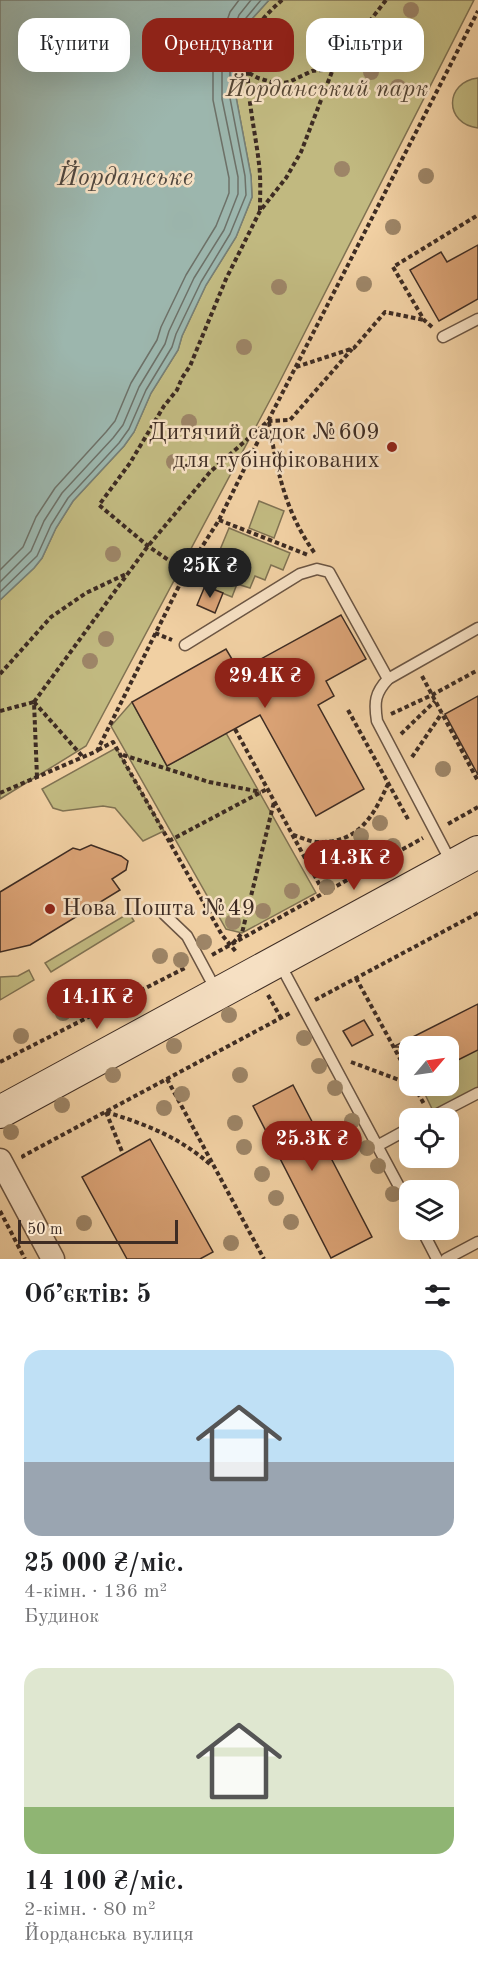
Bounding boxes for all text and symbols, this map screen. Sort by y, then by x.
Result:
chip: Купити [18,18,130,72]
chip: Орендувати [142,18,294,72]
chip: Фільтри [306,18,424,72]
park label: Йорданський парк [225,73,428,102]
water label: Йорданське [56,160,193,191]
place label: Дитячий садок №609 для тубінфікованих [149,421,380,473]
marker: Дитячий садок №609 для тубінфікованих [385,440,399,454]
pin: 25K ₴ [168,548,252,599]
text: 25K ₴ [182,557,238,577]
pin: 29.4K ₴ [210,658,320,709]
text: 29.4K ₴ [229,667,301,687]
pin: 14.3K ₴ [299,840,409,891]
text: 14.3K ₴ [318,849,390,869]
place label: Нова Пошта №49 [62,897,255,921]
marker: Нова Пошта №49 [43,902,57,916]
pin: 14.1K ₴ [42,979,152,1030]
text: 14.1K ₴ [61,988,133,1008]
north arrow [399,1036,459,1096]
map controls [399,1036,459,1240]
button: locate [399,1108,459,1168]
pin: 25.3K ₴ [257,1121,367,1172]
text: 25.3K ₴ [276,1130,348,1150]
button: layers [399,1180,459,1240]
scale bar [18,1217,178,1244]
text: 50 m [27,1222,63,1238]
icon: filters [421,1279,454,1312]
text: Об’єктів: 5 [24,1282,151,1308]
icon: home [185,1389,293,1497]
text: 25 000 ₴/міс. [24,1551,184,1577]
text: 4-кімн. · 136 m² [24,1582,167,1602]
text: Будинок [24,1607,99,1627]
icon: home [185,1707,293,1815]
text: 14 100 ₴/міс. [24,1869,184,1895]
text: 2-кімн. · 80 m² [24,1900,156,1920]
text: Йорданська вулиця [24,1925,194,1945]

